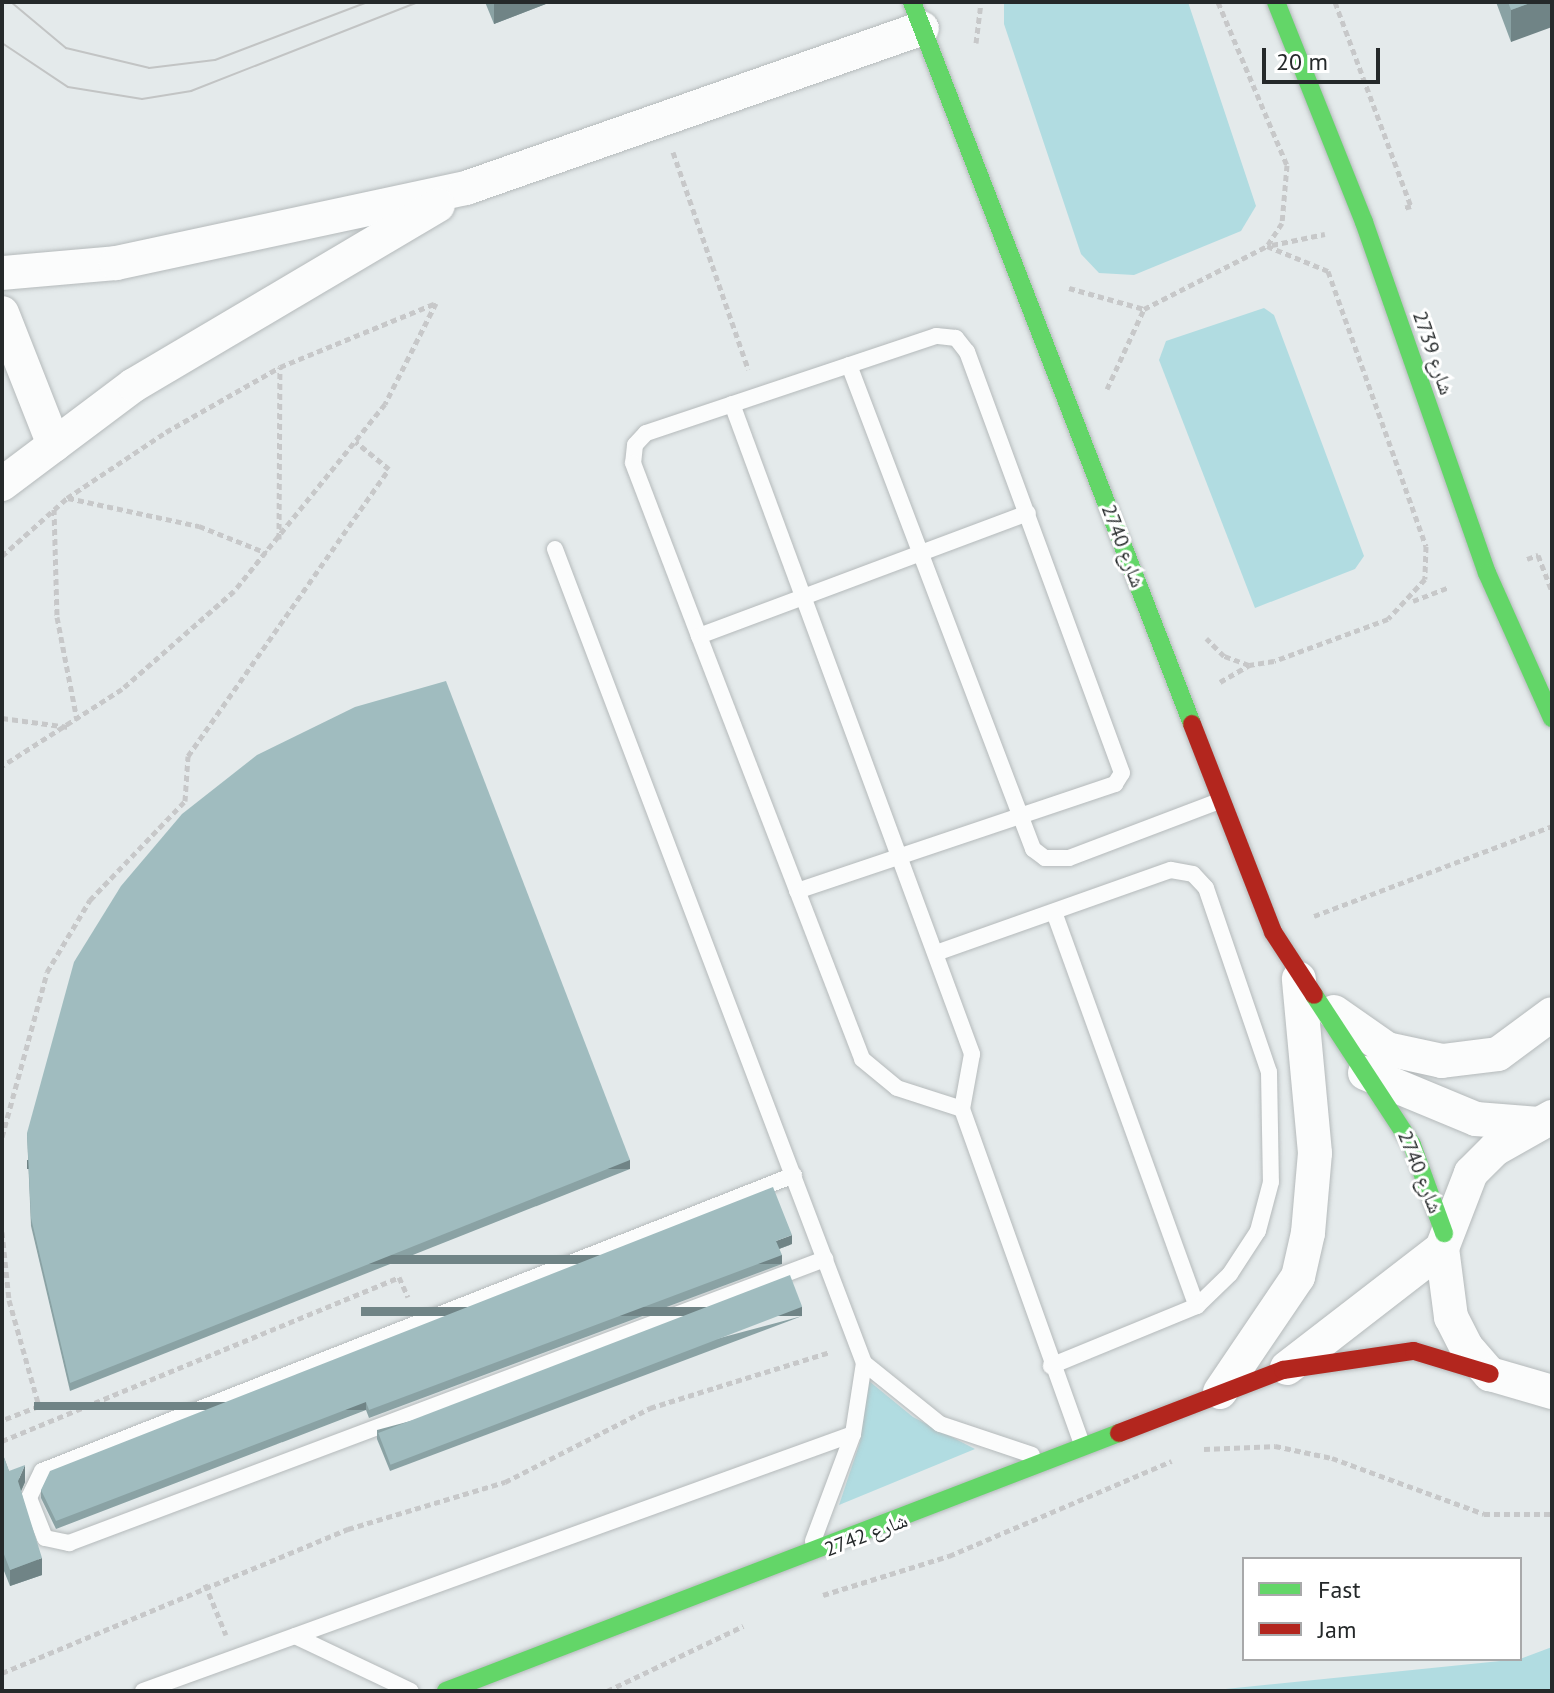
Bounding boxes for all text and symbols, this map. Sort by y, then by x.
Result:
scale bar [1266,32,1384,82]
text: 20 m [1276,46,1328,77]
street label: شارع 2739 [1407,308,1459,398]
street label: شارع 2740 [1096,501,1150,591]
street label: شارع 2740 [1393,1127,1447,1217]
street label: شارع 2742 [821,1508,911,1562]
legend [1242,1557,1522,1661]
text: Fast [1318,1574,1361,1605]
text: Jam [1318,1614,1356,1645]

